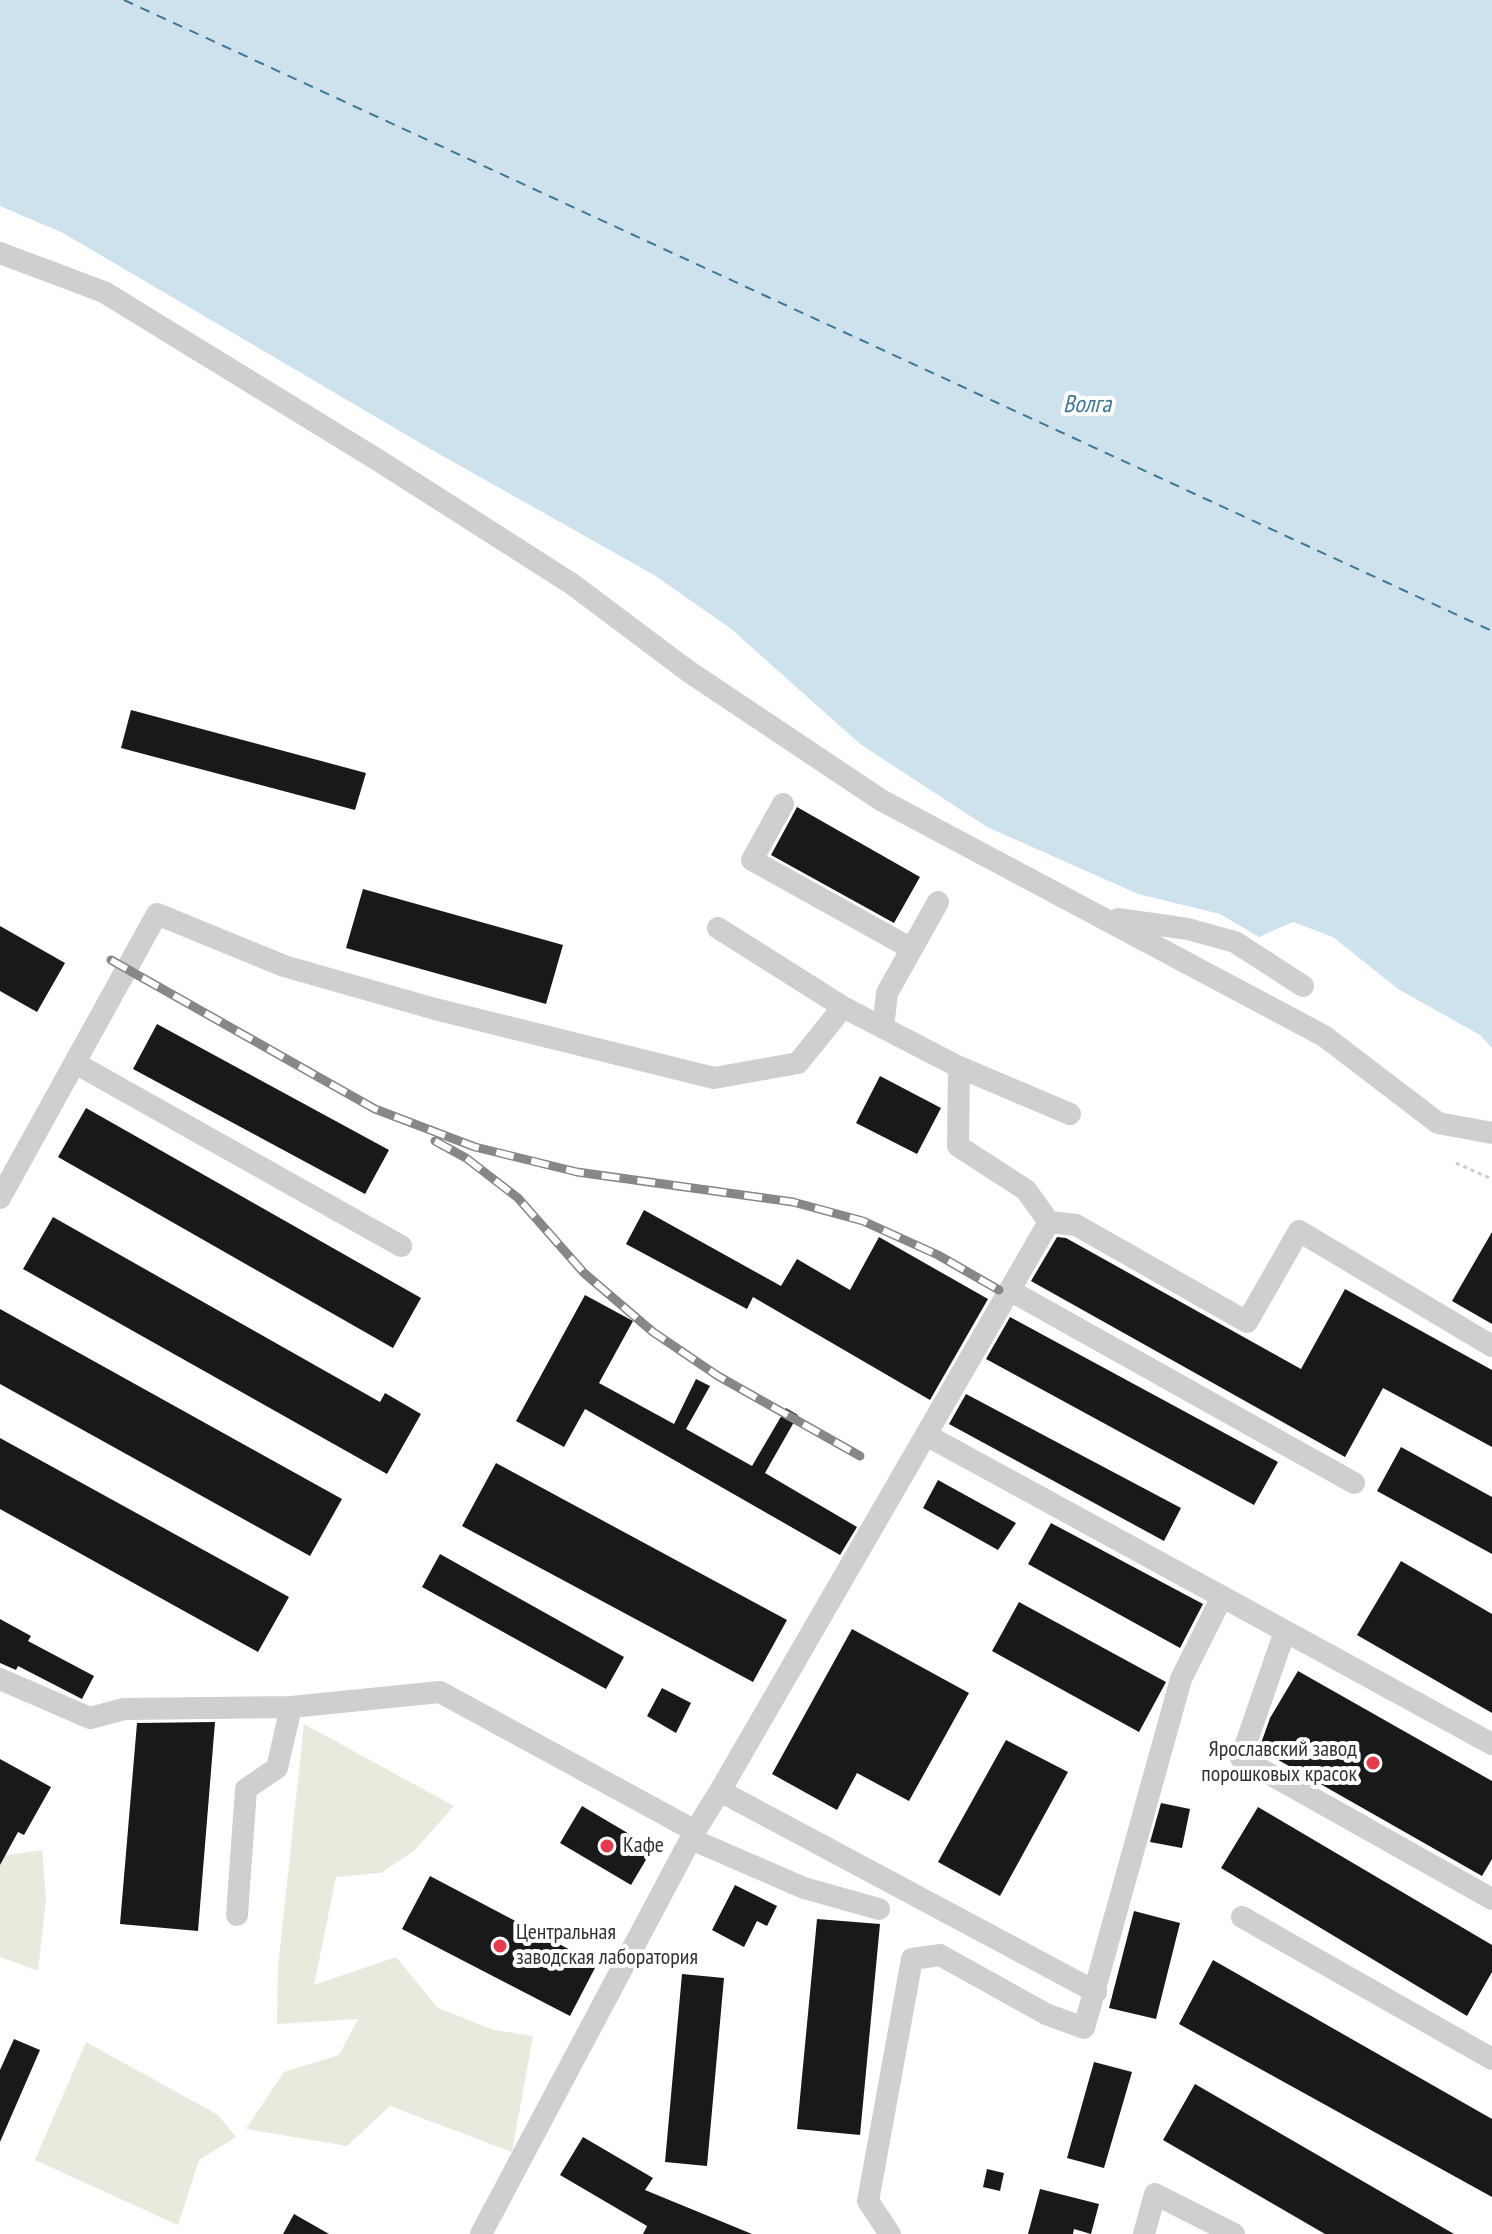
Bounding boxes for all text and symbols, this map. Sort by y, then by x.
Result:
water label: Волга [1063,391,1111,419]
place label: Ярославский завод порошковых красок [1201,1737,1357,1788]
marker: Ярославский завод порошковых красок [1364,1754,1382,1772]
place label: Кафе [623,1833,664,1859]
marker: Кафе [598,1837,616,1855]
place label: Центральная заводская лаборатория [516,1920,698,1972]
marker: Центральная заводская лаборатория [491,1937,509,1955]

